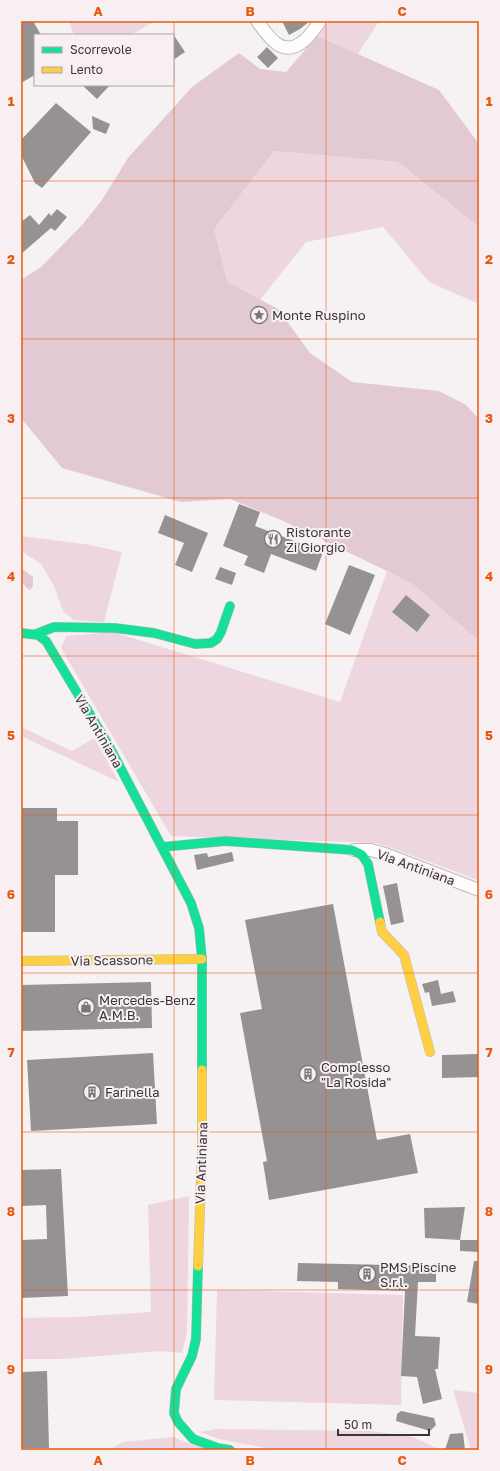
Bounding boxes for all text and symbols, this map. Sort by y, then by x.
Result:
text: A [93,3,103,19]
text: B [245,3,255,19]
text: C [397,3,407,19]
legend [34,34,174,86]
text: Scorrevole [70,42,132,57]
text: Lento [70,62,103,77]
text: 1 [8,93,15,109]
text: 1 [486,93,493,109]
text: 2 [7,251,15,267]
text: 2 [485,251,493,267]
place icon: Monte Ruspino [249,305,269,325]
place label: Monte Ruspino [272,307,366,323]
text: 3 [7,410,15,426]
text: 3 [485,410,493,426]
place label: Ristorante Zi Giorgio [286,524,351,555]
restaurant icon: Ristorante Zi Giorgio [263,529,283,549]
text: 4 [7,568,15,584]
text: 4 [485,568,493,584]
street label: Via Antiniana [72,691,126,771]
text: 5 [7,727,15,743]
text: 5 [485,727,493,743]
street label: Via Antiniana [375,845,457,889]
text: 6 [7,886,15,902]
text: 6 [485,886,493,902]
street label: Via Scassone [71,951,153,969]
place label: Mercedes-Benz A.M.B. [99,992,196,1023]
shop icon: Mercedes-Benz A.M.B. [76,997,96,1017]
text: 7 [7,1044,15,1060]
text: 7 [485,1044,493,1060]
place label: Complesso "La Rosida" [321,1059,391,1090]
building icon: Complesso "La Rosida" [298,1064,318,1084]
building icon: Farinella [82,1082,102,1102]
place label: Farinella [105,1084,160,1100]
street label: Via Antiniana [192,1122,210,1204]
text: 8 [7,1203,15,1219]
text: 8 [485,1203,493,1219]
place label: PMS Piscine S.r.l. [380,1259,456,1290]
building icon: PMS Piscine S.r.l. [357,1264,377,1284]
text: 9 [7,1361,15,1377]
text: 9 [485,1361,493,1377]
scale bar [338,1411,429,1437]
text: 50 m [344,1417,372,1432]
text: A [93,1452,103,1468]
text: B [245,1452,255,1468]
text: C [397,1452,407,1468]

